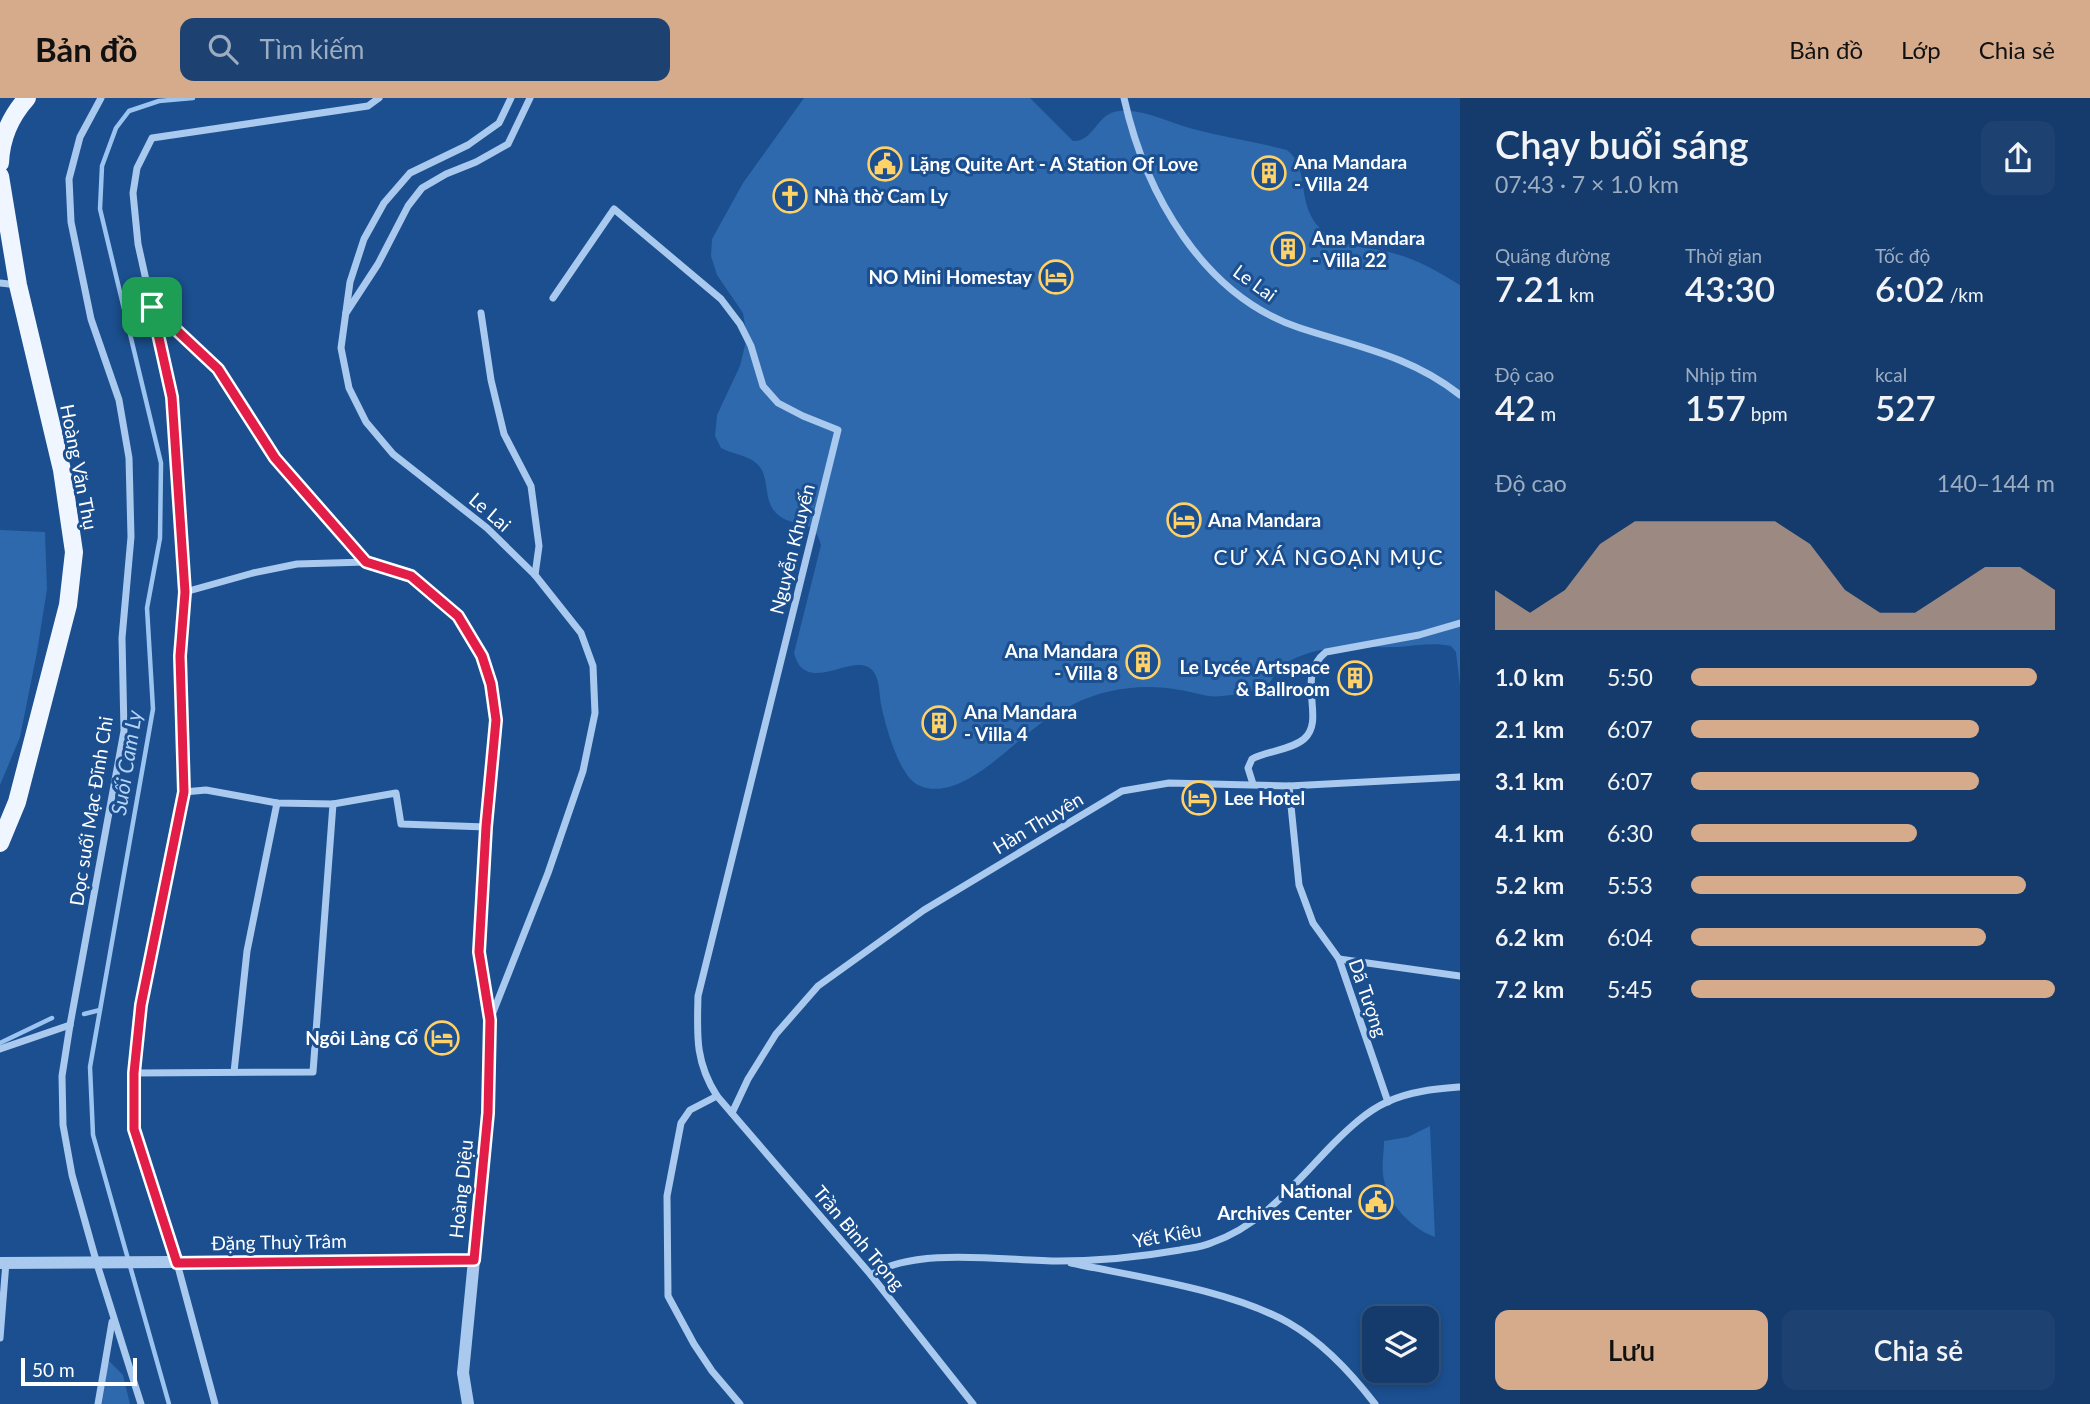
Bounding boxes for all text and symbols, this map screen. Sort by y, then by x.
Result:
search box [180,18,670,81]
text: Bản đồ [35,29,138,69]
icon: search [204,30,242,68]
text: Tìm kiếm [260,33,364,65]
text: Bản đồ [1789,35,1863,64]
text: Lớp [1901,35,1941,64]
text: Chia sẻ [1979,35,2055,64]
text: Chạy buổi sáng [1495,121,1749,167]
button: share [1981,121,2055,195]
public building icon: Lặng Quite Art - A Station Of Love [866,145,904,183]
place label: Ana Mandara - Villa 24 [1293,150,1407,195]
place label: Lặng Quite Art - A Station Of Love [910,152,1198,175]
building icon: Ana Mandara - Villa 24 [1250,154,1288,192]
text: 07:43 · 7 × 1.0 km [1495,170,1679,198]
church icon: Nhà thờ Cam Ly [771,177,809,215]
place label: Nhà thờ Cam Ly [814,184,949,207]
place label: Ana Mandara - Villa 22 [1311,226,1425,271]
building icon: Ana Mandara - Villa 22 [1269,230,1307,268]
text: Quãng đường [1495,244,1610,267]
text: Thời gian [1685,244,1762,267]
text: Tốc độ [1875,244,1930,267]
hotel icon: NO Mini Homestay [1037,258,1075,296]
street label: Le Lai [1229,259,1281,306]
place label: NO Mini Homestay [868,265,1033,288]
text: 7.21 [1495,267,1564,309]
text: 43:30 [1685,267,1775,309]
text: 6:02 [1875,267,1945,309]
pin [122,277,182,337]
text: km [1564,283,1594,306]
text: /km [1945,283,1984,306]
icon: arrive [133,288,171,326]
text: Độ cao [1495,363,1554,386]
text: Nhịp tim [1685,363,1757,386]
text: kcal [1875,363,1907,386]
text: 42 [1495,386,1536,428]
text: 157 [1685,386,1746,428]
text: 527 [1875,386,1936,428]
street label: Hoàng Văn Thụ [56,402,103,532]
text: m [1536,402,1556,425]
text: bpm [1746,402,1788,425]
text: Độ cao [1495,469,1567,497]
text: 140–144 m [1937,469,2055,497]
street label: Nguyễn Khuyến [764,481,819,616]
street label: Le Lai [465,487,516,536]
hotel icon: Ana Mandara [1165,501,1203,539]
place label: Ana Mandara [1207,508,1321,531]
district label: CƯ XÁ NGOẠN MỤC [1213,544,1445,569]
place label: Ana Mandara - Villa 8 [1004,639,1118,684]
building icon: Ana Mandara - Villa 8 [1124,643,1162,681]
place label: Le Lycée Artspace & Ballroom [1179,655,1330,700]
building icon: Le Lycée Artspace & Ballroom [1336,659,1374,697]
text: 1.0 km [1495,663,1564,691]
text: 5:50 [1607,663,1653,691]
place label: Ana Mandara - Villa 4 [963,700,1077,745]
building icon: Ana Mandara - Villa 4 [920,704,958,742]
water label: Suối Cam Ly [105,708,146,817]
street label: Dọc suối Mạc Đĩnh Chi [64,714,117,907]
text: 2.1 km [1495,715,1564,743]
text: 6:07 [1607,715,1653,743]
text: 3.1 km [1495,767,1564,795]
text: 6:07 [1607,767,1653,795]
hotel icon: Lee Hotel [1180,779,1218,817]
place label: Lee Hotel [1224,786,1305,809]
street label: Hàn Thuyên [989,787,1087,858]
text: 4.1 km [1495,819,1564,847]
text: 6:30 [1607,819,1653,847]
text: 5.2 km [1495,871,1564,899]
text: 5:53 [1607,871,1653,899]
text: 6.2 km [1495,923,1564,951]
text: 6:04 [1607,923,1653,951]
street label: Dã Tượng [1344,956,1393,1040]
text: 7.2 km [1495,975,1564,1003]
text: 5:45 [1607,975,1653,1003]
hotel icon: Ngôi Làng Cổ [423,1019,461,1057]
place label: Ngôi Làng Cổ [305,1026,418,1049]
street label: Hoàng Diệu [444,1138,477,1239]
place label: National Archives Center [1216,1179,1353,1224]
street label: Trần Bình Trọng [809,1181,910,1295]
public building icon: National Archives Center [1357,1183,1395,1221]
street label: Yết Kiêu [1131,1217,1203,1252]
street label: Đặng Thuỳ Trâm [211,1229,347,1254]
map controls [1362,1306,1439,1383]
button: layers [1362,1306,1439,1383]
button: Lưu [1495,1310,1768,1390]
button: Chia sẻ [1782,1310,2055,1390]
scale bar [21,1355,136,1387]
text: 50 m [32,1358,75,1381]

